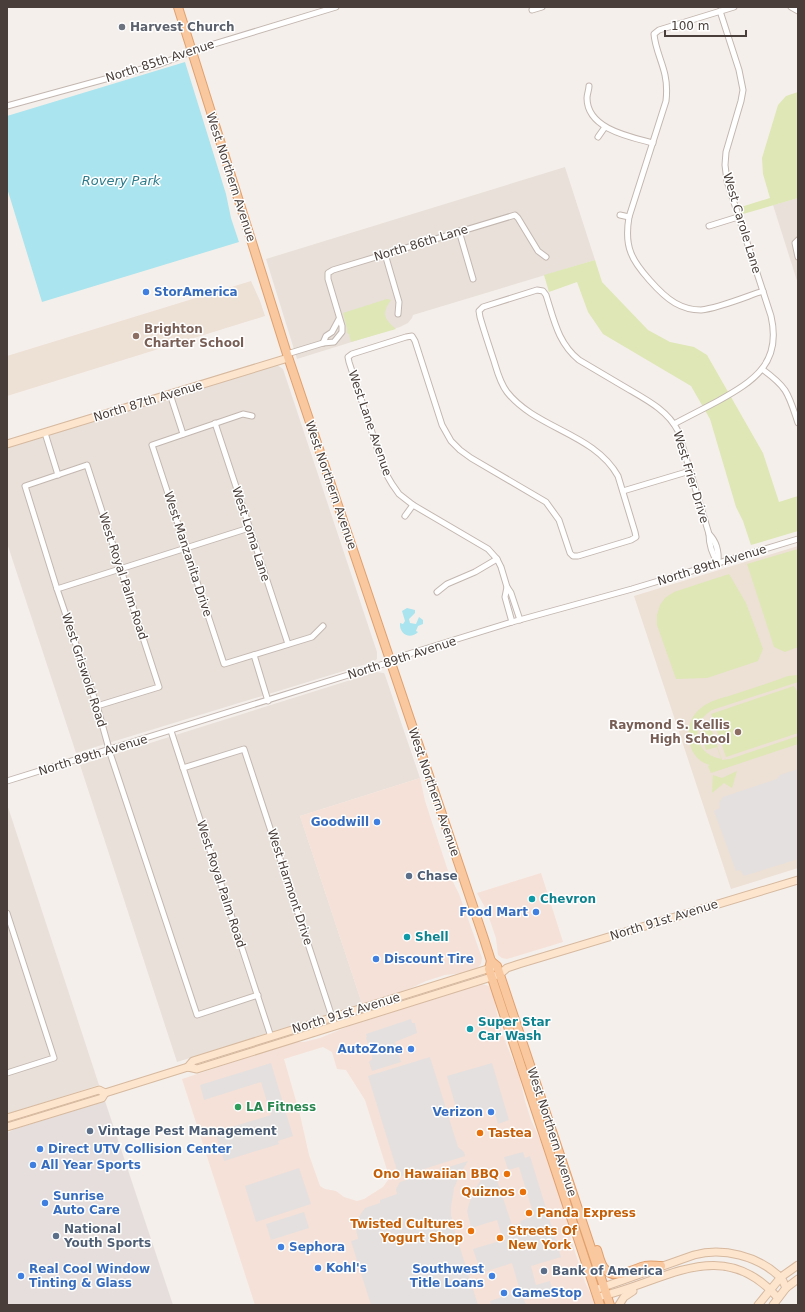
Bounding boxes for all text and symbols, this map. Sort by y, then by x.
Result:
scale bar [665,12,746,38]
text: 100 m [671,19,709,33]
place label: Harvest Church [130,20,235,34]
marker: Harvest Church [117,22,127,32]
street label: North 85th Avenue [104,37,216,85]
street label: West Northern Avenue [203,111,259,243]
street label: West Carole Lane [720,171,764,275]
water label: Rovery Park [82,173,161,188]
street label: North 86th Lane [372,222,470,264]
place label: StorAmerica [154,285,238,299]
marker: StorAmerica [141,287,151,297]
place label: Brighton Charter School [144,322,244,350]
marker: Brighton Charter School [131,331,141,341]
street label: West Lane Avenue [345,368,395,478]
street label: North 87th Avenue [92,378,204,424]
street label: West Northern Avenue [302,419,360,551]
street label: West Frier Drive [670,429,712,525]
street label: West Loma Lane [229,485,273,583]
street label: West Manzanita Drive [161,489,215,619]
street label: West Royal Palm Road [96,511,150,641]
street label: North 89th Avenue [656,542,768,588]
street label: West Griswold Road [59,611,109,729]
street label: North 89th Avenue [346,634,458,682]
place label: Raymond S. Kellis High School [609,718,730,746]
street label: West Northern Avenue [405,726,463,858]
marker: Raymond S. Kellis High School [733,727,743,737]
street label: North 89th Avenue [37,732,149,778]
place label: Goodwill [311,815,369,829]
marker: Goodwill [372,817,382,827]
street label: West Royal Palm Road [194,819,248,949]
street label: West Harmont Drive [265,827,315,947]
place label: Chase [417,869,458,883]
marker: Chase [404,871,414,881]
place label: Chevron [540,892,596,906]
marker: Chevron [527,894,537,904]
street label: North 91st Avenue [608,897,720,943]
place label: Food Mart [459,905,528,919]
marker: Food Mart [531,907,541,917]
place label: Shell [415,930,449,944]
marker: Shell [402,932,412,942]
place label: Discount Tire [384,952,474,966]
marker: Discount Tire [371,954,381,964]
street label: North 91st Avenue [290,990,402,1036]
place label: Super Star Car Wash [478,1015,550,1043]
marker: Super Star Car Wash [465,1024,475,1034]
place label: AutoZone [338,1042,403,1056]
marker: AutoZone [406,1044,416,1054]
street label: West Northern Avenue [524,1066,580,1198]
place label: LA Fitness [246,1100,316,1114]
marker: LA Fitness [233,1102,243,1112]
place label: Verizon [432,1105,483,1119]
marker: Verizon [486,1107,496,1117]
place label: Vintage Pest Management [98,1124,277,1138]
marker: Vintage Pest Management [85,1126,95,1136]
place label: Tastea [488,1126,532,1140]
marker: Tastea [475,1128,485,1138]
place label: Direct UTV Collision Center [48,1142,232,1156]
marker: Direct UTV Collision Center [35,1144,45,1154]
place label: All Year Sports [41,1158,141,1172]
marker: All Year Sports [28,1160,38,1170]
place label: Ono Hawaiian BBQ [373,1167,499,1181]
marker: Ono Hawaiian BBQ [502,1169,512,1179]
place label: Quiznos [461,1185,515,1199]
marker: Quiznos [518,1187,528,1197]
place label: Sunrise Auto Care [53,1189,120,1217]
marker: Sunrise Auto Care [40,1198,50,1208]
place label: Panda Express [537,1206,636,1220]
marker: Panda Express [524,1208,534,1218]
place label: Twisted Cultures Yogurt Shop [350,1217,463,1245]
place label: National Youth Sports [63,1222,151,1250]
place label: Streets Of New York [508,1224,578,1252]
marker: Twisted Cultures Yogurt Shop [466,1226,476,1236]
marker: National Youth Sports [51,1231,61,1241]
marker: Streets Of New York [495,1233,505,1243]
place label: Sephora [289,1240,345,1254]
marker: Sephora [276,1242,286,1252]
place label: Kohl's [326,1261,367,1275]
place label: Real Cool Window Tinting & Glass [29,1262,150,1290]
place label: Southwest Title Loans [410,1262,484,1290]
marker: Kohl's [313,1263,323,1273]
place label: Bank of America [552,1264,663,1278]
marker: Bank of America [539,1266,549,1276]
marker: Real Cool Window Tinting & Glass [16,1271,26,1281]
marker: Southwest Title Loans [487,1271,497,1281]
place label: GameStop [512,1286,582,1300]
marker: GameStop [499,1288,509,1298]

